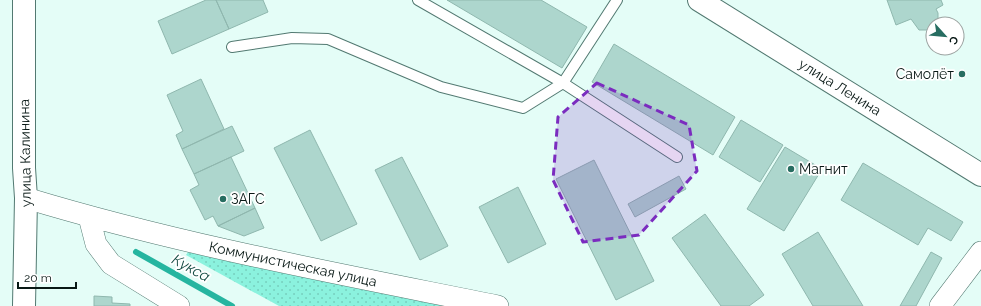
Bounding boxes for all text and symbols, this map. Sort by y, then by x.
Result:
north arrow [925,16,965,56]
text: С [946,34,961,47]
street label: улица Ленина [796,55,884,119]
place label: Самолёт [896,66,954,82]
marker: Самолёт [957,69,967,79]
street label: улица Калинина [16,99,34,207]
place label: Магнит [799,161,848,177]
marker: Магнит [786,164,796,174]
place label: ЗАГС [231,191,265,207]
marker: ЗАГС [218,194,228,204]
street label: Коммунистическая улица [208,238,378,290]
water label: Кукса [169,250,213,286]
scale bar [18,264,76,290]
text: 20 m [24,271,52,285]

